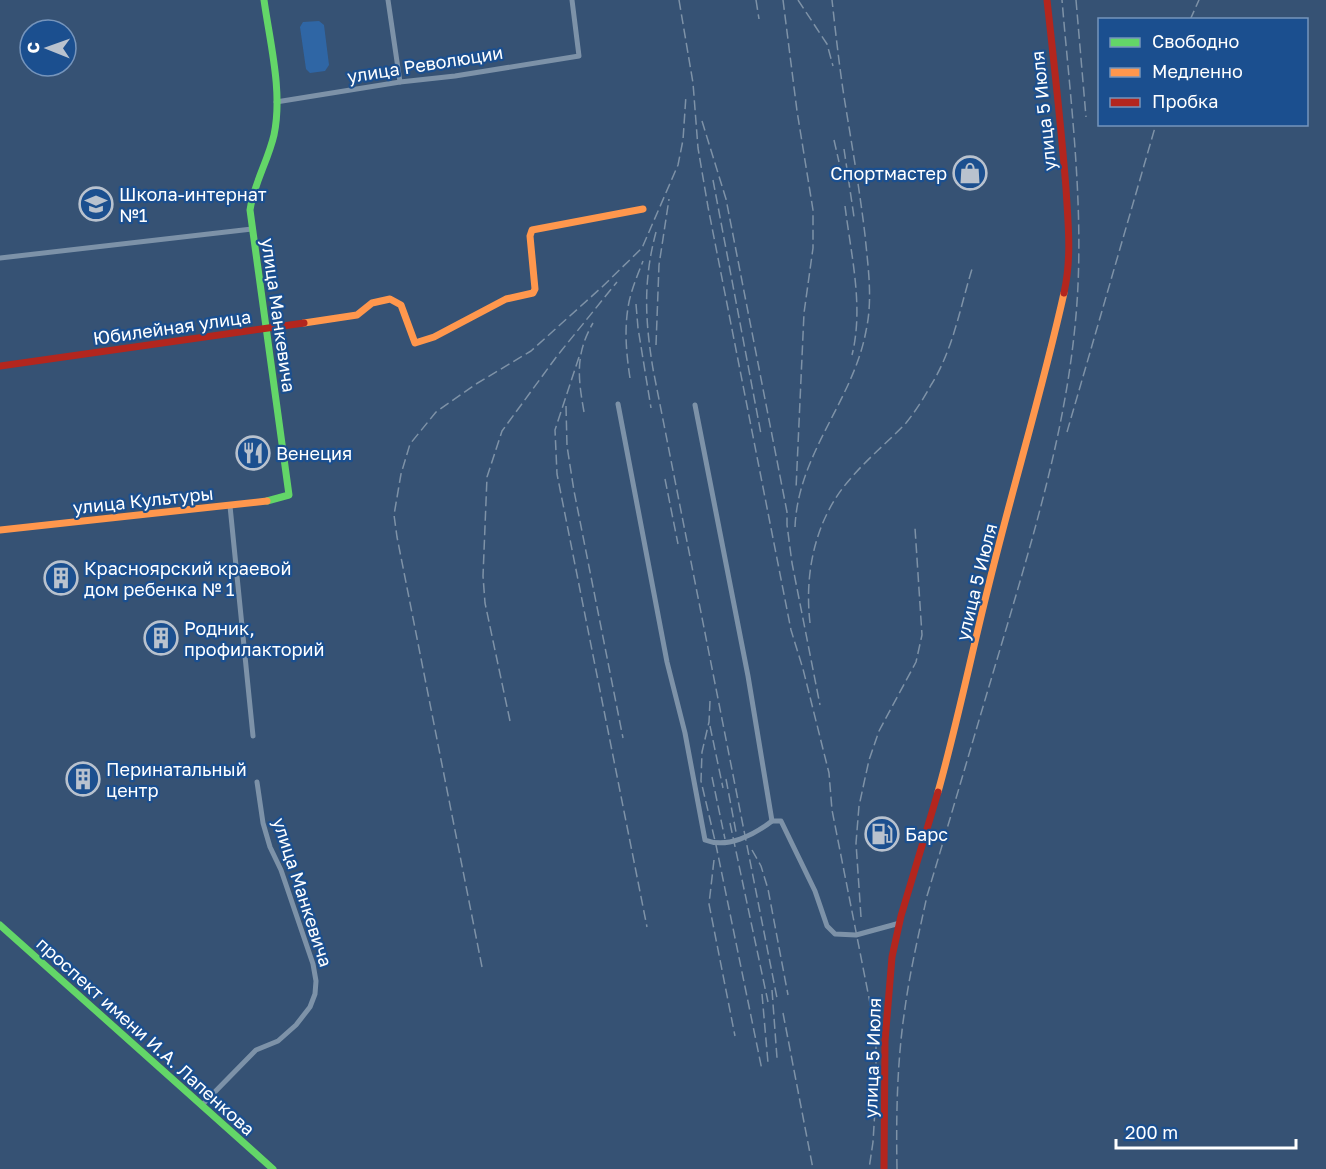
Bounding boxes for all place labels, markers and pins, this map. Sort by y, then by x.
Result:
shop icon: Спортмастер [952,155,988,191]
place label: Спортмастер [830,162,947,184]
place label: Школа-интернат №1 [119,183,267,226]
school or university icon: Школа-интернат №1 [78,186,114,222]
restaurant icon: Венеция [235,435,271,471]
place label: Венеция [276,442,352,464]
place label: Красноярский краевой дом ребенка № 1 [84,557,291,600]
building icon: Красноярский краевой дом ребенка № 1 [43,560,79,596]
place label: Родник, профилакторий [184,617,325,660]
building icon: Родник, профилакторий [143,620,179,656]
place label: Перинатальный центр [106,758,247,801]
building icon: Перинатальный центр [65,761,101,797]
fuel station icon: Барс [864,816,900,852]
place label: Барс [905,823,948,845]

